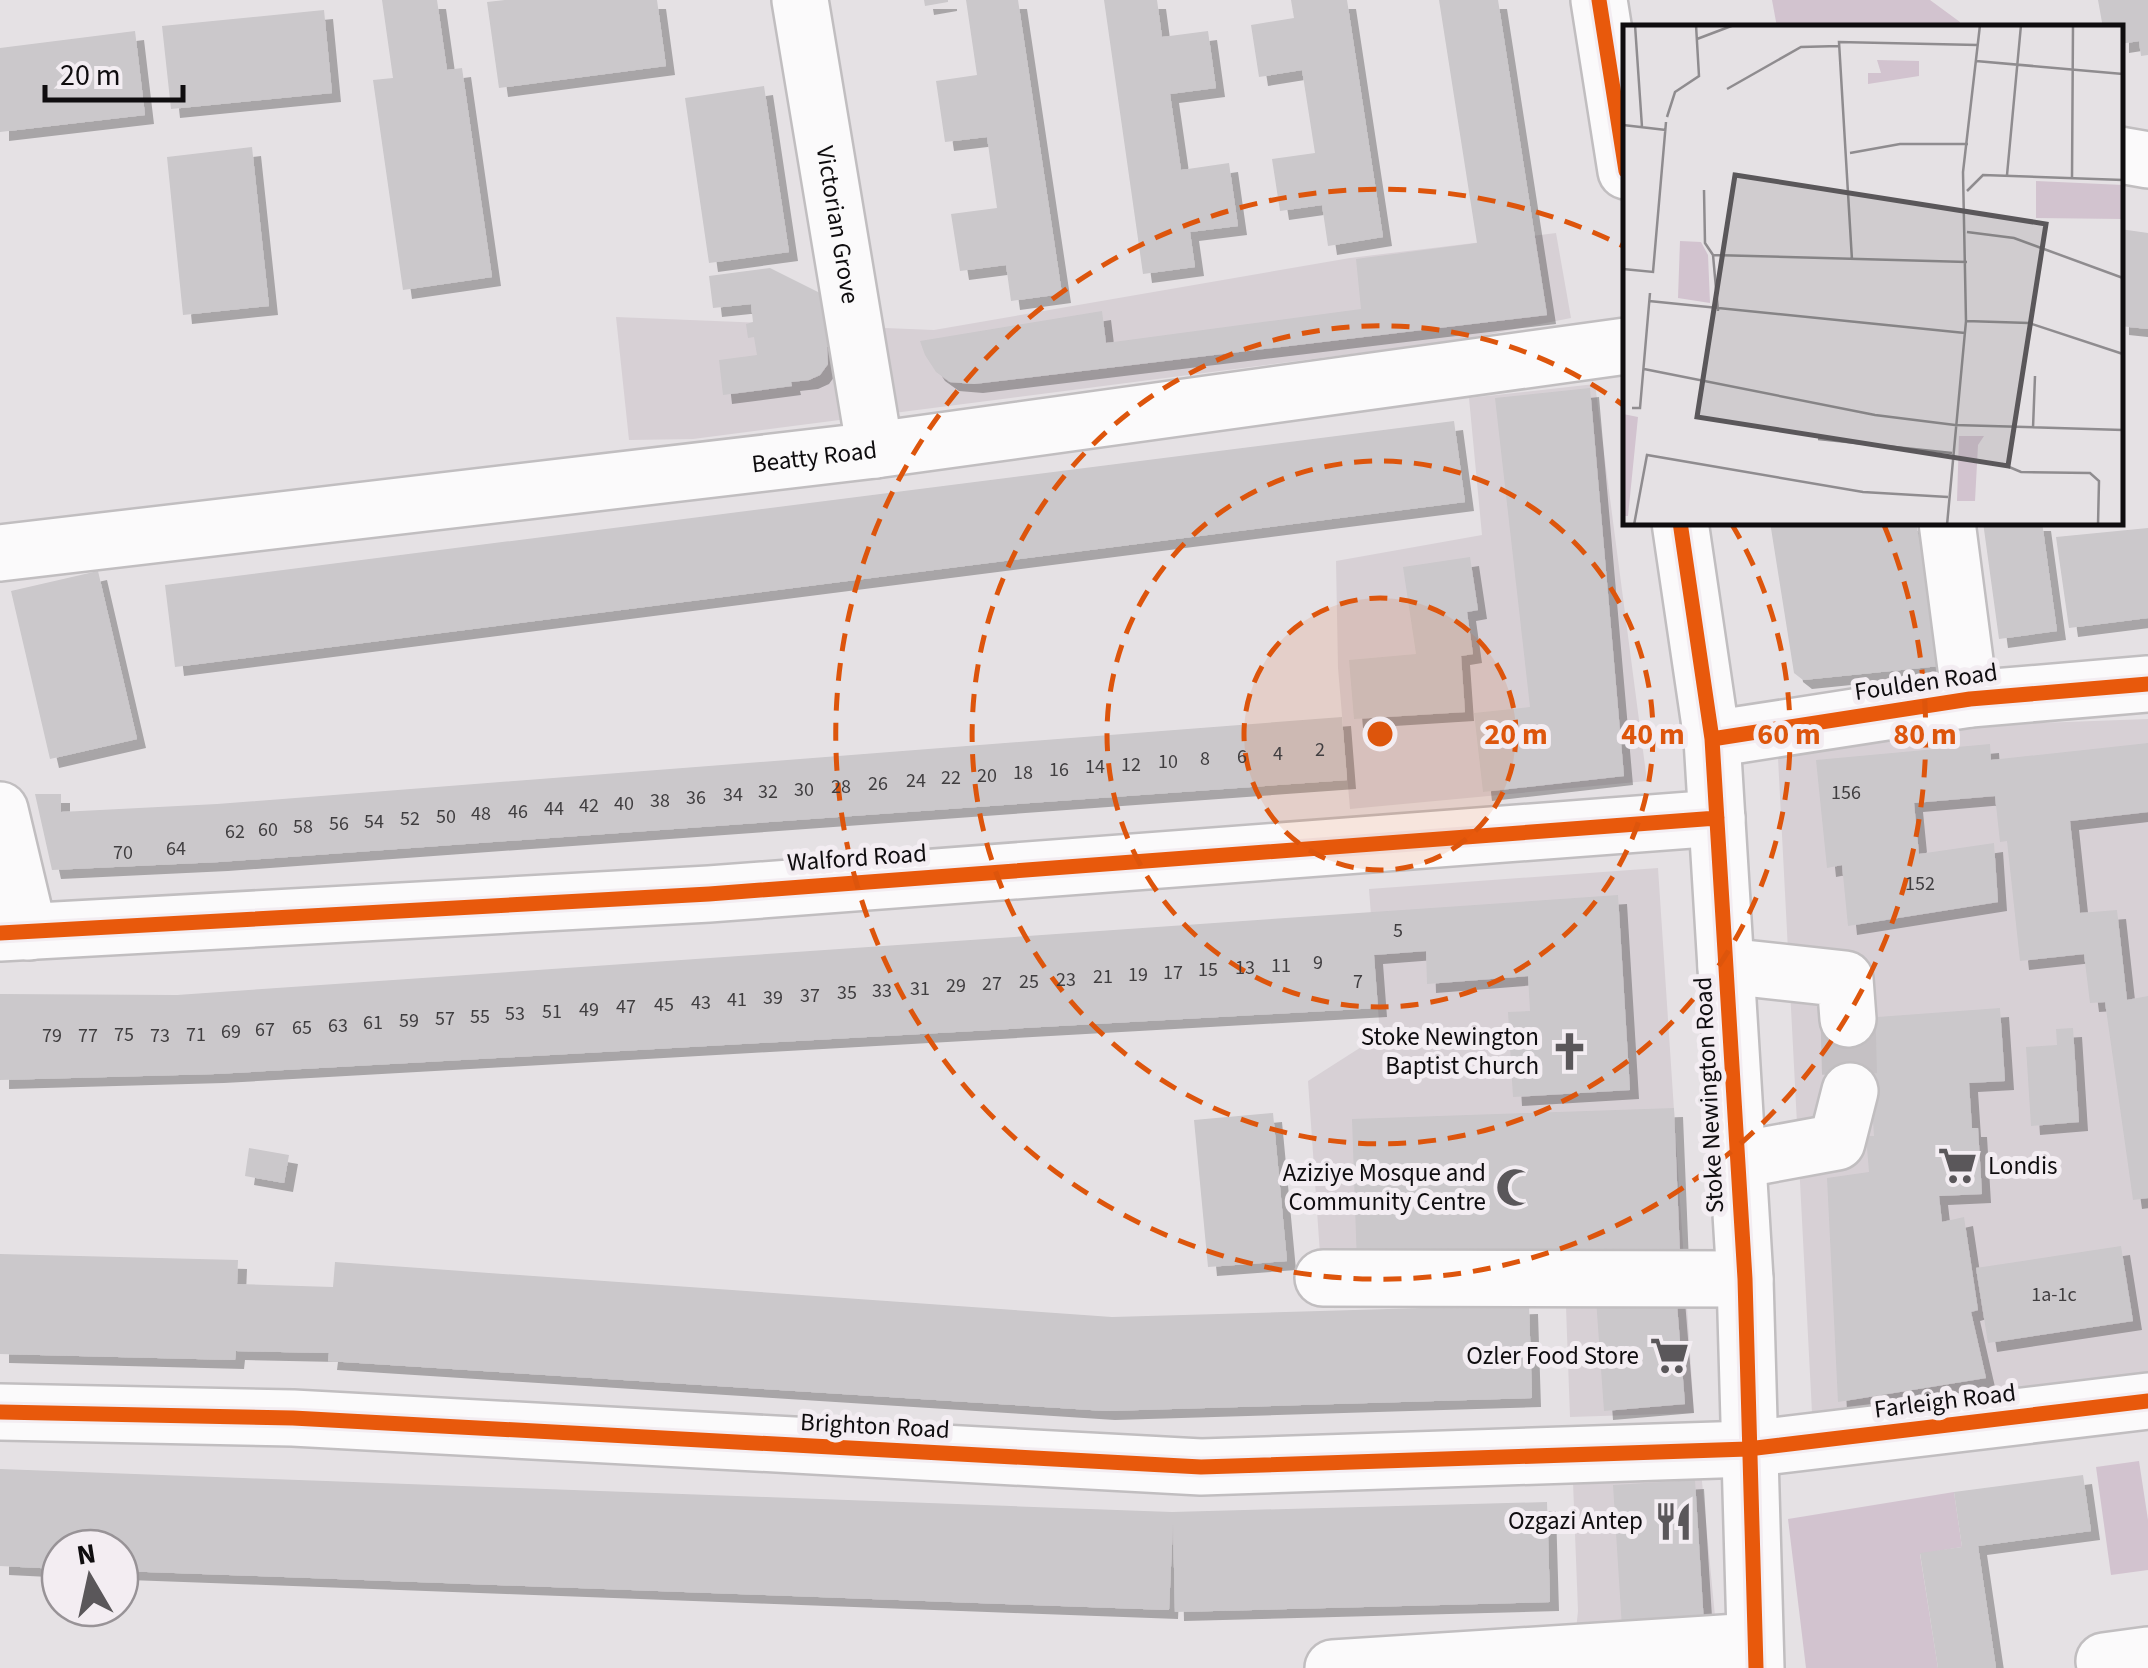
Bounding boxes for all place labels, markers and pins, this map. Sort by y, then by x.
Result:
centre of rings [1362,716,1398,752]
place label: Stoke Newington Baptist Church [1361,1019,1539,1084]
church icon: Stoke Newington Baptist Church [1548,1030,1590,1072]
supermarket icon: Londis [1937,1145,1979,1187]
place label: Londis [1988,1148,2058,1184]
place label: Aziziye Mosque and Community Centre [1283,1155,1486,1220]
mosque icon: Aziziye Mosque and Community Centre [1495,1166,1537,1208]
supermarket icon: Ozler Food Store [1648,1335,1690,1377]
place label: Ozler Food Store [1466,1338,1639,1374]
restaurant icon: Ozgazi Antep [1652,1500,1694,1542]
place label: Ozgazi Antep [1508,1503,1643,1539]

